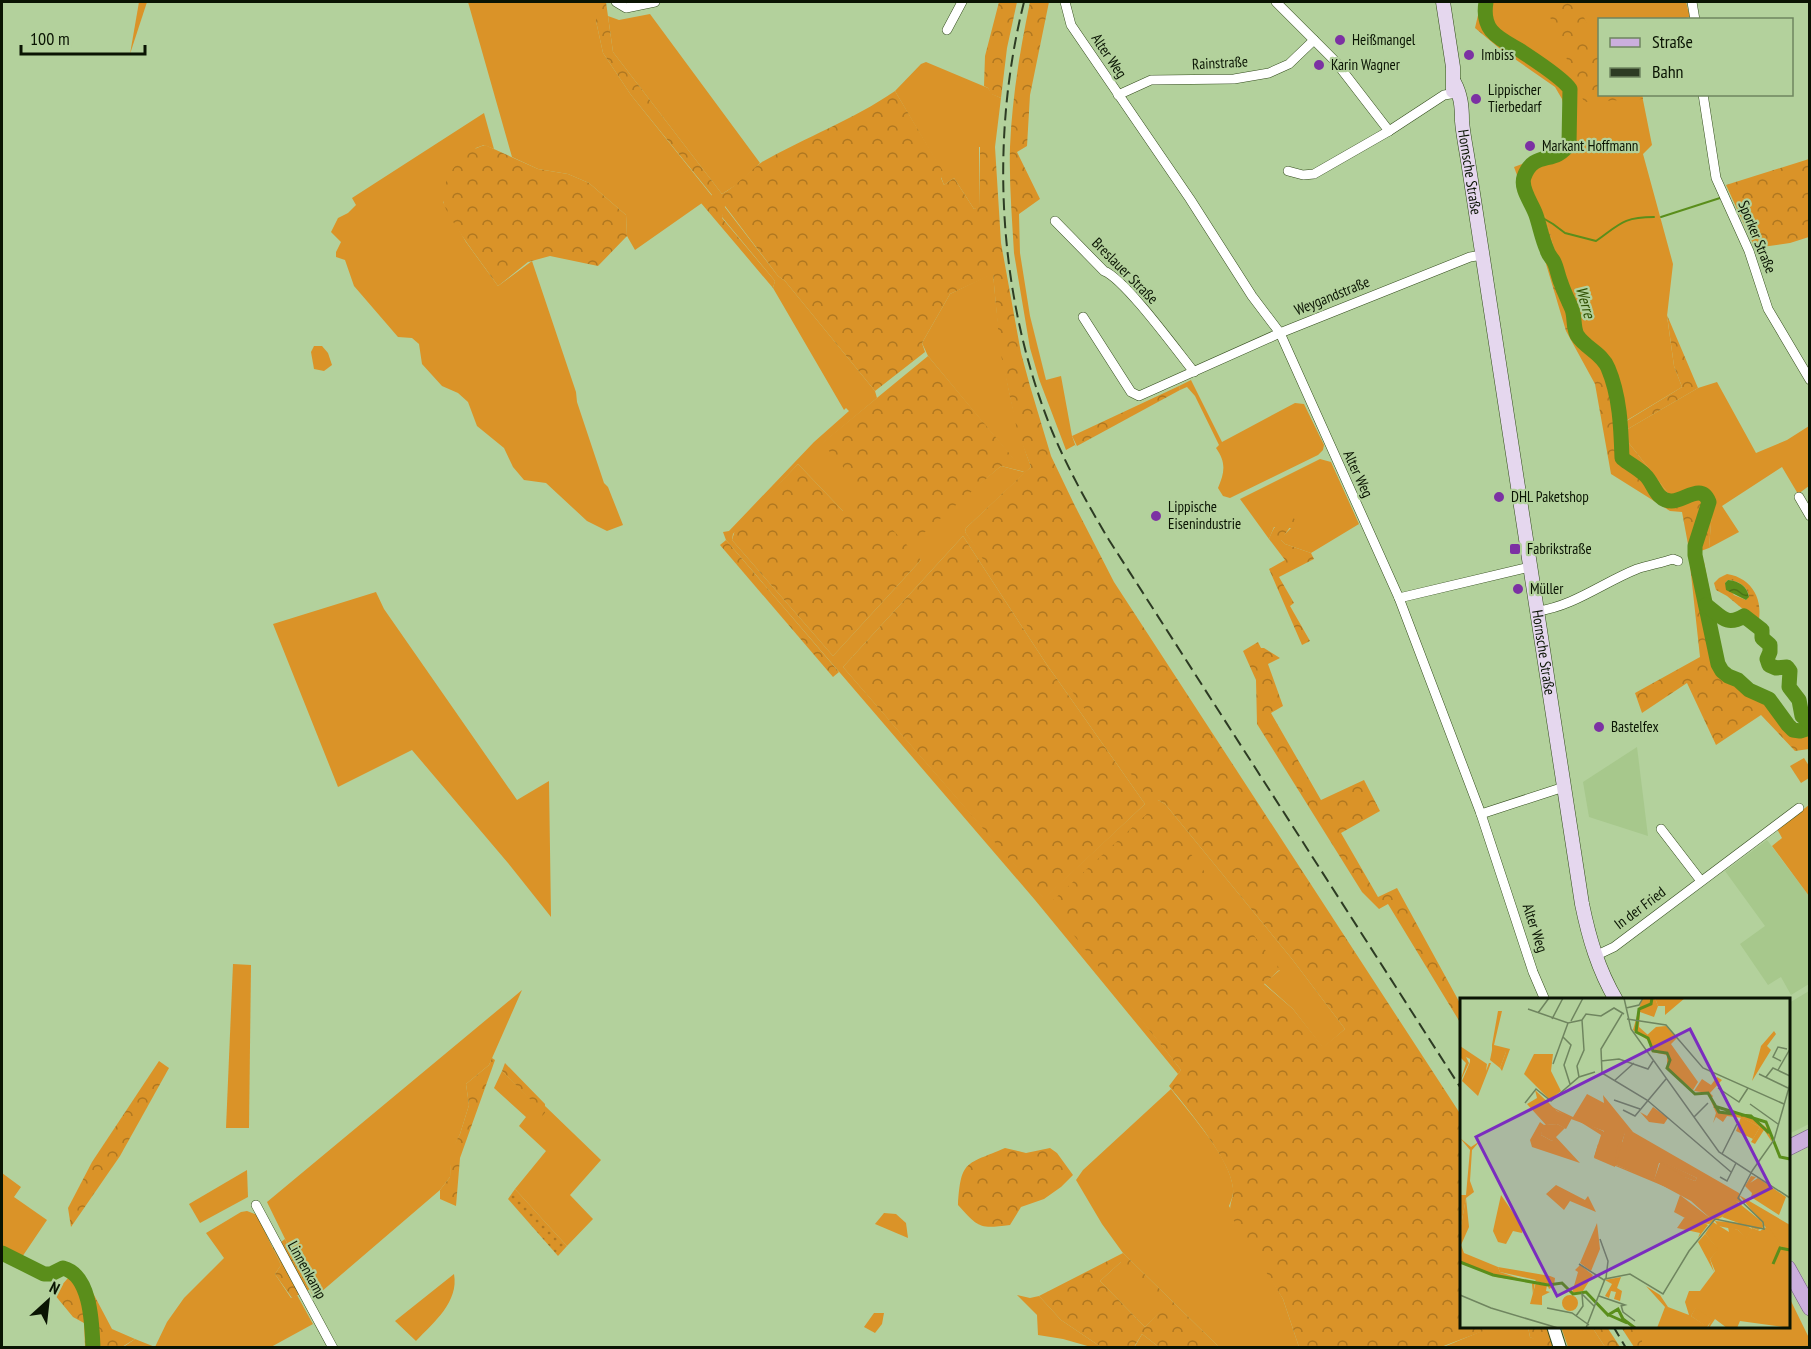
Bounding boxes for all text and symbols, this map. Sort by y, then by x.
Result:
scale bar [21,18,146,56]
legend [1598,18,1793,96]
text: 100 m [30,27,70,50]
street label: Alter Weg [1088,30,1131,82]
place label: Heißmangel [1352,30,1416,49]
text: Straße [1652,30,1693,53]
marker: Heißmangel [1333,33,1347,47]
place label: Imbiss [1481,45,1514,64]
marker: Imbiss [1462,48,1476,62]
street label: Rainstraße [1192,52,1248,73]
place label: Karin Wagner [1331,55,1401,74]
marker: Karin Wagner [1312,58,1326,72]
text: Bahn [1652,60,1684,83]
place label: Lippischer Tierbedarf [1488,80,1543,116]
marker: Lippischer Tierbedarf [1469,92,1483,106]
street label: Hornsche Straße [1454,128,1486,216]
place label: Markant Hoffmann [1542,136,1638,155]
marker: Markant Hoffmann [1523,139,1537,153]
street label: Sporker Straße [1734,198,1781,276]
street label: Breslauer Straße [1088,233,1163,308]
street label: Weygandstraße [1291,272,1372,319]
water label: Werre [1572,284,1600,322]
street label: Alter Weg [1339,447,1378,500]
place label: DHL Paketshop [1511,487,1589,506]
marker: DHL Paketshop [1492,490,1506,504]
place label: Lippische Eisenindustrie [1168,497,1241,533]
marker: Lippische Eisenindustrie [1149,509,1163,523]
place label: Fabrikstraße [1527,539,1592,558]
marker: Fabrikstraße [1508,542,1522,556]
place label: Müller [1530,579,1564,598]
marker: Müller [1511,582,1525,596]
street label: Hornsche Straße [1528,609,1560,696]
place label: Bastelfex [1611,717,1659,736]
marker: Bastelfex [1592,720,1606,734]
street label: In der Fried [1610,882,1669,933]
street label: Alter Weg [1519,901,1552,955]
inset map [1460,998,1790,1328]
street label: Linnenkamp [284,1237,331,1302]
north arrow [18,1271,78,1331]
text: N [46,1277,63,1299]

